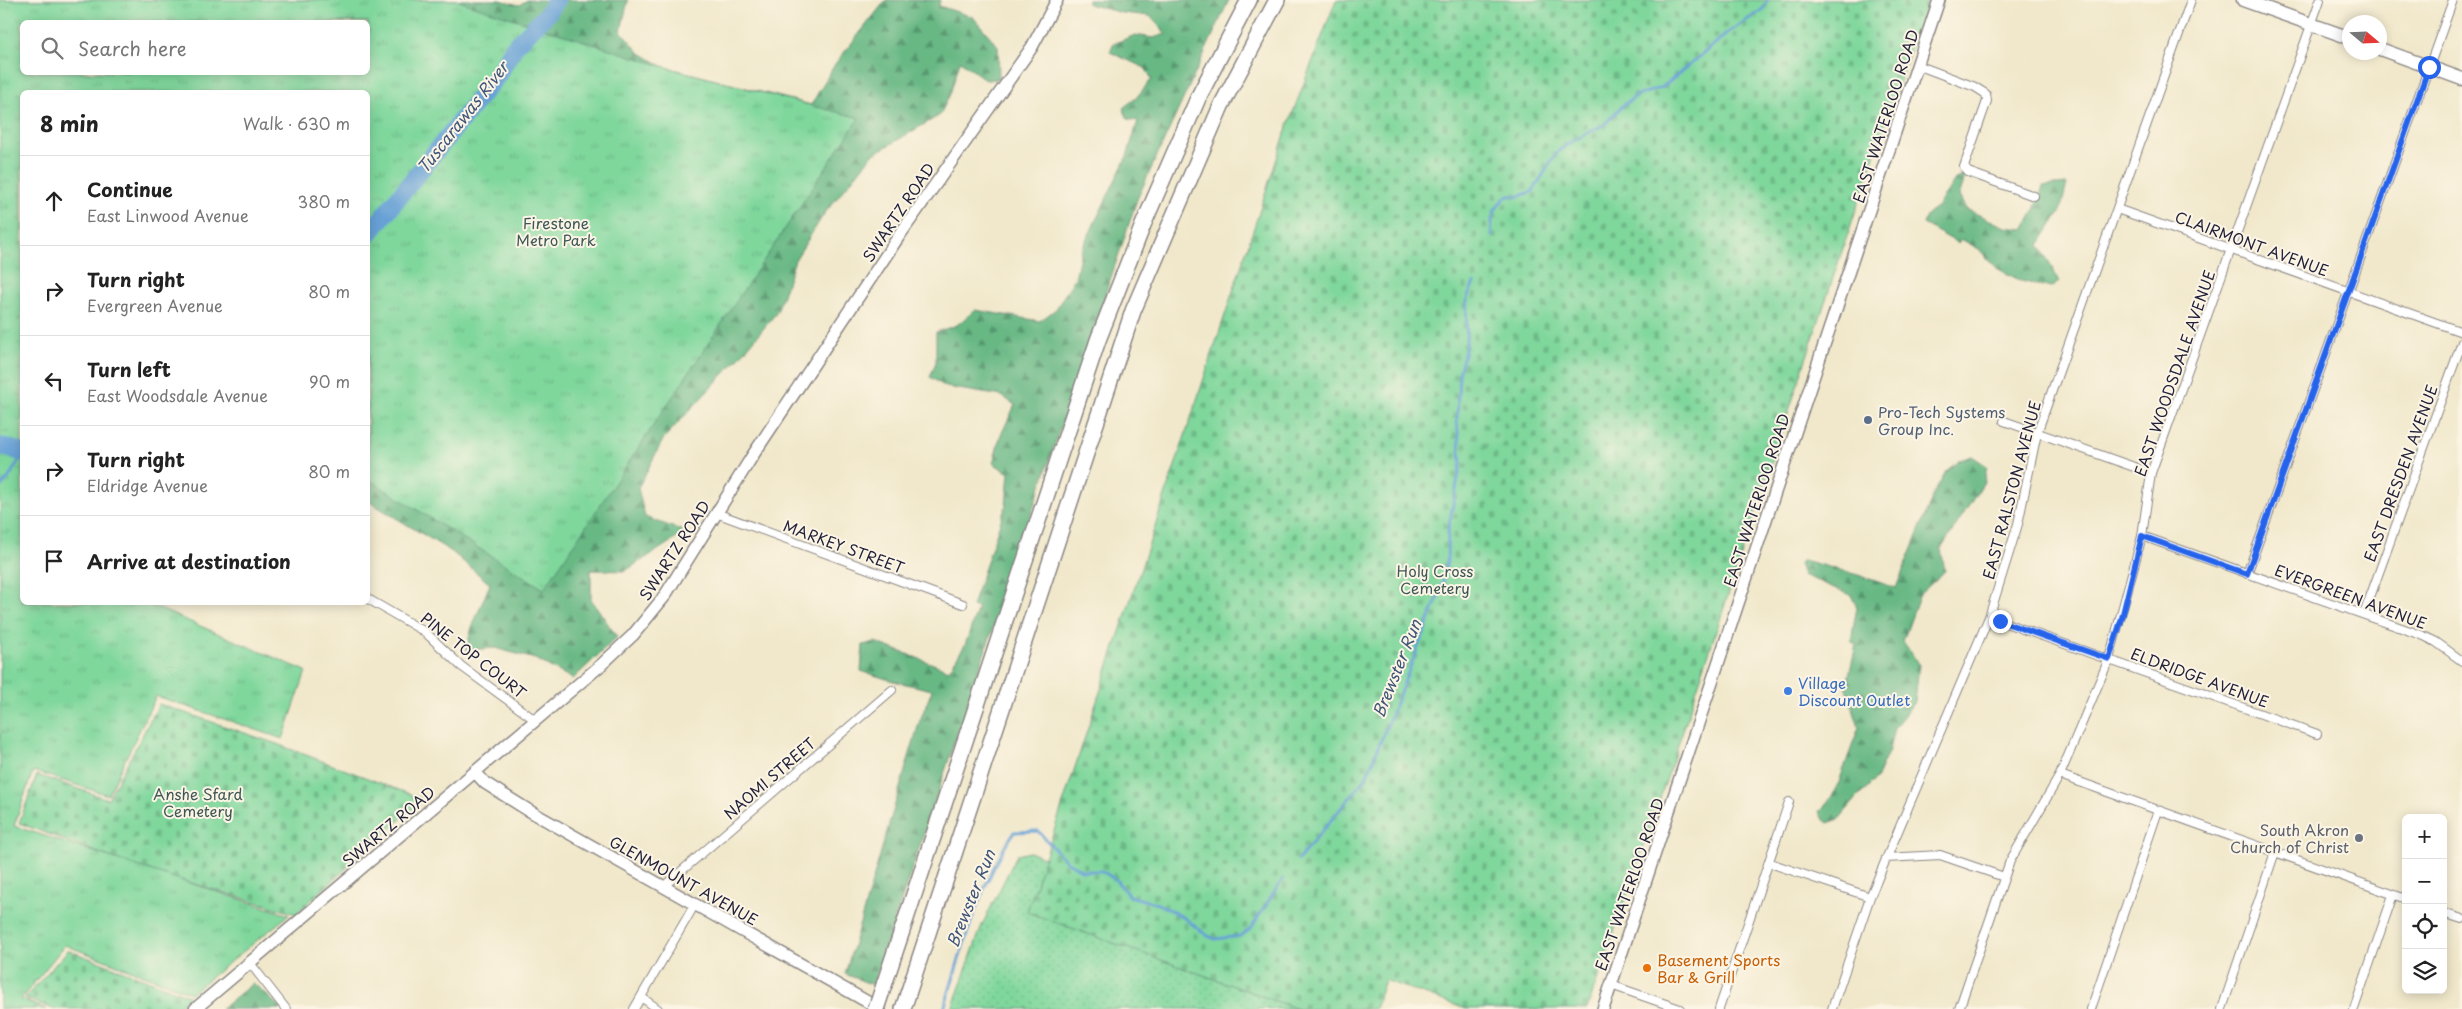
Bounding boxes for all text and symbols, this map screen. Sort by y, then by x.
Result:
north arrow [2342,15,2387,60]
search box [20,20,370,75]
street label: EAST WATERLOO ROAD [1846,26,1924,206]
icon: search [38,34,66,62]
text: Search here [78,34,187,62]
water label: Tuscarawas River [411,55,514,178]
route start [2418,56,2441,79]
text: 8 min [40,107,99,139]
text: Walk · 630 m [243,111,350,135]
street label: SWARTZ ROAD [856,158,940,266]
text: Continue [87,175,173,203]
icon: ahead [40,187,68,215]
text: 380 m [298,189,350,213]
text: East Linwood Avenue [87,203,249,227]
street label: CLAIRMONT AVENUE [2172,205,2332,281]
park label: Firestone Metro Park [516,211,596,251]
text: Turn right [87,265,185,293]
street label: EAST WOODSDALE AVENUE [2128,267,2220,479]
icon: right [40,277,68,305]
text: 80 m [308,279,350,303]
text: Evergreen Avenue [87,293,223,317]
text: Turn left [87,355,171,383]
icon: left [40,367,68,395]
text: 90 m [309,369,350,393]
street label: EAST DRESDEN AVENUE [2357,381,2443,565]
text: East Woodsdale Avenue [87,383,268,407]
street label: EAST RALSTON AVENUE [1976,398,2046,582]
place label: Pro-Tech Systems Group Inc. [1878,400,2005,440]
street label: EAST WATERLOO ROAD [1717,410,1795,590]
marker: Pro-Tech Systems Group Inc. [1862,414,1874,426]
text: Turn right [87,445,185,473]
icon: right [40,457,68,485]
text: 80 m [308,459,350,483]
text: Eldridge Avenue [87,473,208,497]
street label: SWARTZ ROAD [633,495,715,605]
street label: MARKEY STREET [780,513,908,579]
icon: arrive [40,547,68,575]
text: Arrive at destination [87,547,291,575]
street label: EVERGREEN AVENUE [2272,558,2430,634]
park label: Holy Cross Cemetery [1397,559,1473,599]
street label: PINE TOP COURT [416,606,532,704]
route end [1989,610,2012,633]
water label: Brewster Run [1366,614,1427,720]
street label: ELDRIDGE AVENUE [2128,641,2272,713]
place label: Village Discount Outlet [1798,671,1910,711]
marker: Village Discount Outlet [1782,685,1794,697]
street label: NAOMI STREET [718,731,821,824]
street label: SWARTZ ROAD [336,780,440,872]
park label: Anshe Sfard Cemetery [153,782,243,822]
street label: EAST WATERLOO ROAD [1589,794,1669,974]
map controls [2402,814,2447,994]
button: + [2402,814,2447,859]
place label: South Akron Church of Christ [2230,818,2349,858]
street label: GLENMOUNT AVENUE [606,830,762,930]
marker: South Akron Church of Christ [2353,832,2365,844]
water label: Brewster Run [940,844,1001,950]
button: − [2402,859,2447,904]
button: locate [2402,904,2447,949]
place label: Basement Sports Bar & Grill [1657,948,1780,988]
button: layers [2402,949,2447,994]
marker: Basement Sports Bar & Grill [1641,962,1653,974]

